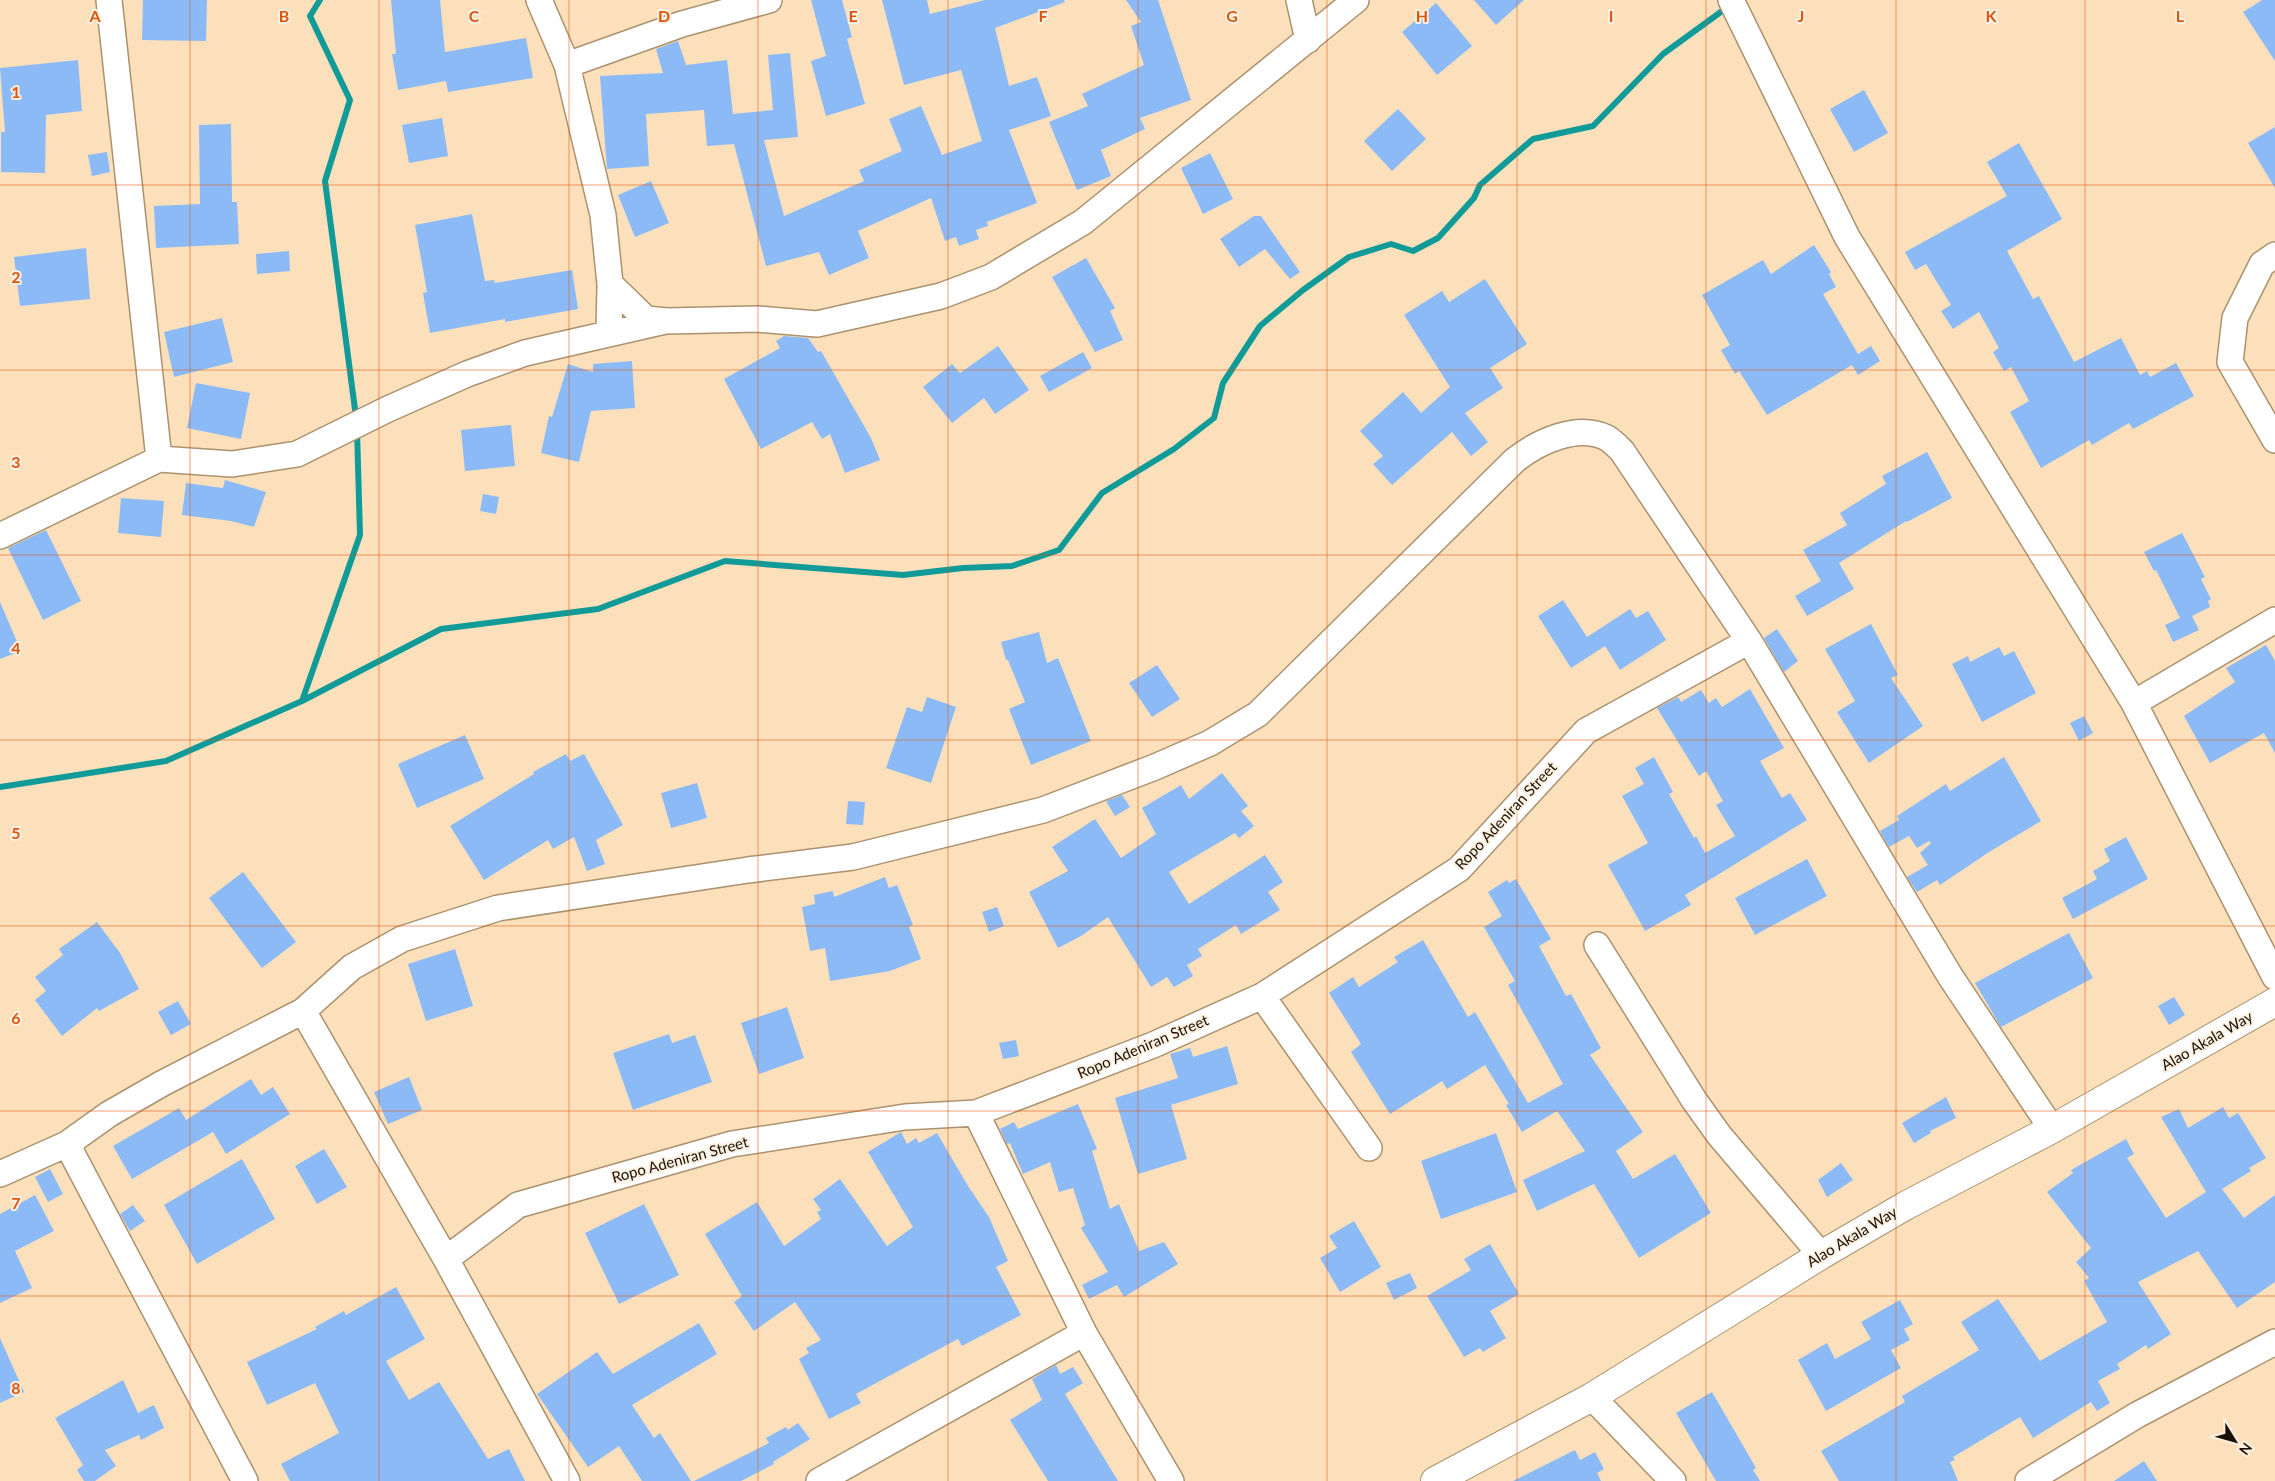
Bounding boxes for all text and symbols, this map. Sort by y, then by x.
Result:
text: A [88,6,101,25]
text: B [279,6,289,25]
text: C [469,6,480,25]
text: D [658,6,670,25]
text: E [848,6,858,25]
text: F [1038,6,1048,25]
text: G [1226,6,1238,25]
text: H [1416,6,1428,25]
text: I [1609,6,1613,25]
text: J [1798,6,1804,25]
text: K [1986,6,1998,25]
text: L [2176,6,2185,25]
text: 1 [11,82,21,101]
text: 2 [11,267,21,286]
text: 3 [11,452,21,471]
text: 4 [11,638,21,657]
street label: Ropo Adeniran Street [1451,757,1560,873]
text: 5 [11,823,21,842]
street label: Alao Akala Way [2158,1007,2256,1074]
text: 6 [11,1008,21,1027]
street label: Ropo Adeniran Street [1074,1010,1211,1082]
street label: Ropo Adeniran Street [610,1132,750,1186]
text: 7 [11,1193,21,1212]
street label: Alao Akala Way [1803,1202,1900,1270]
text: 8 [11,1378,21,1397]
north arrow [2210,1416,2260,1466]
text: N [2236,1440,2256,1459]

